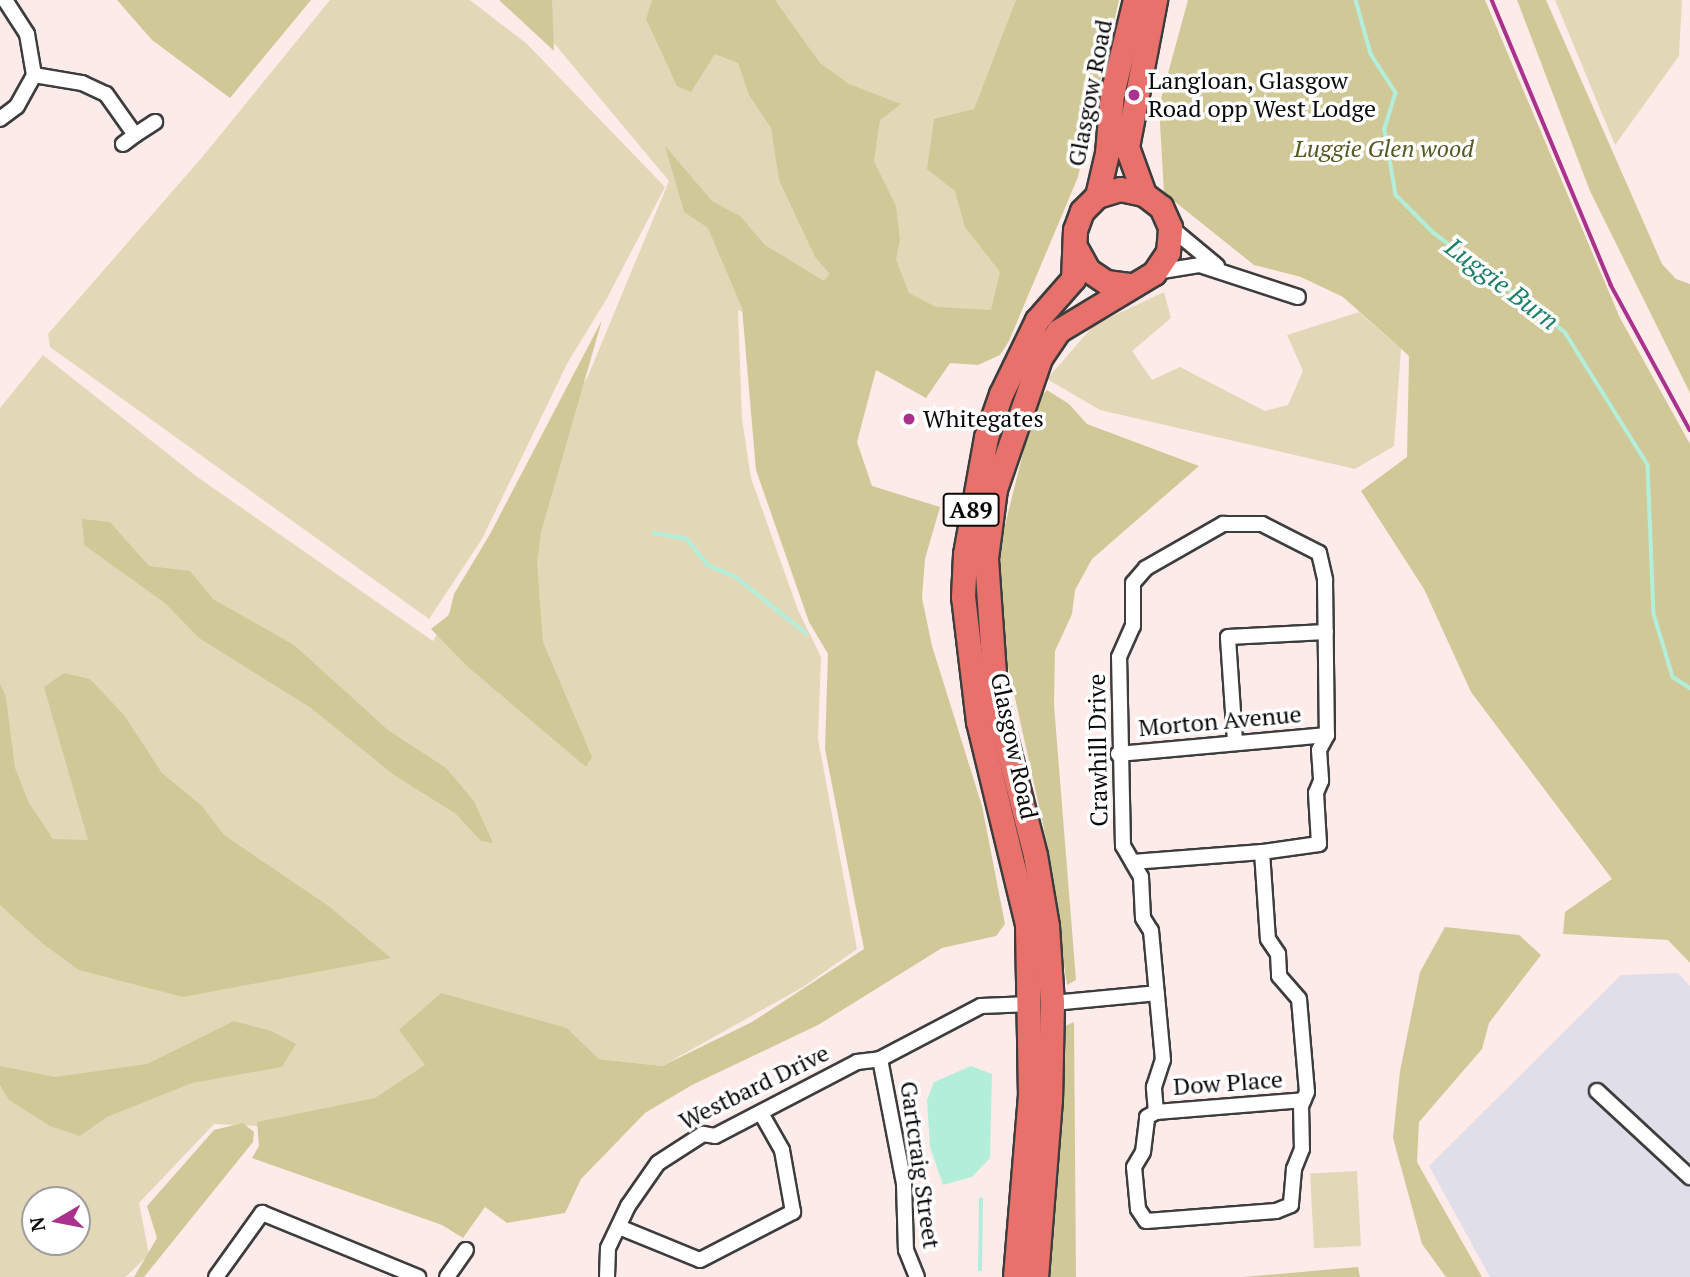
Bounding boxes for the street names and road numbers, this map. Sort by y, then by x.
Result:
street label: Glasgow Road [1062,17,1118,169]
road number: A89 [941,490,1001,530]
street label: Glasgow Road [984,670,1044,822]
street label: Crawhill Drive [1082,673,1114,827]
street label: Morton Avenue [1137,700,1303,742]
street label: Westbard Drive [674,1038,834,1136]
street label: Dow Place [1172,1065,1284,1101]
street label: Gartcraig Street [894,1079,946,1251]

